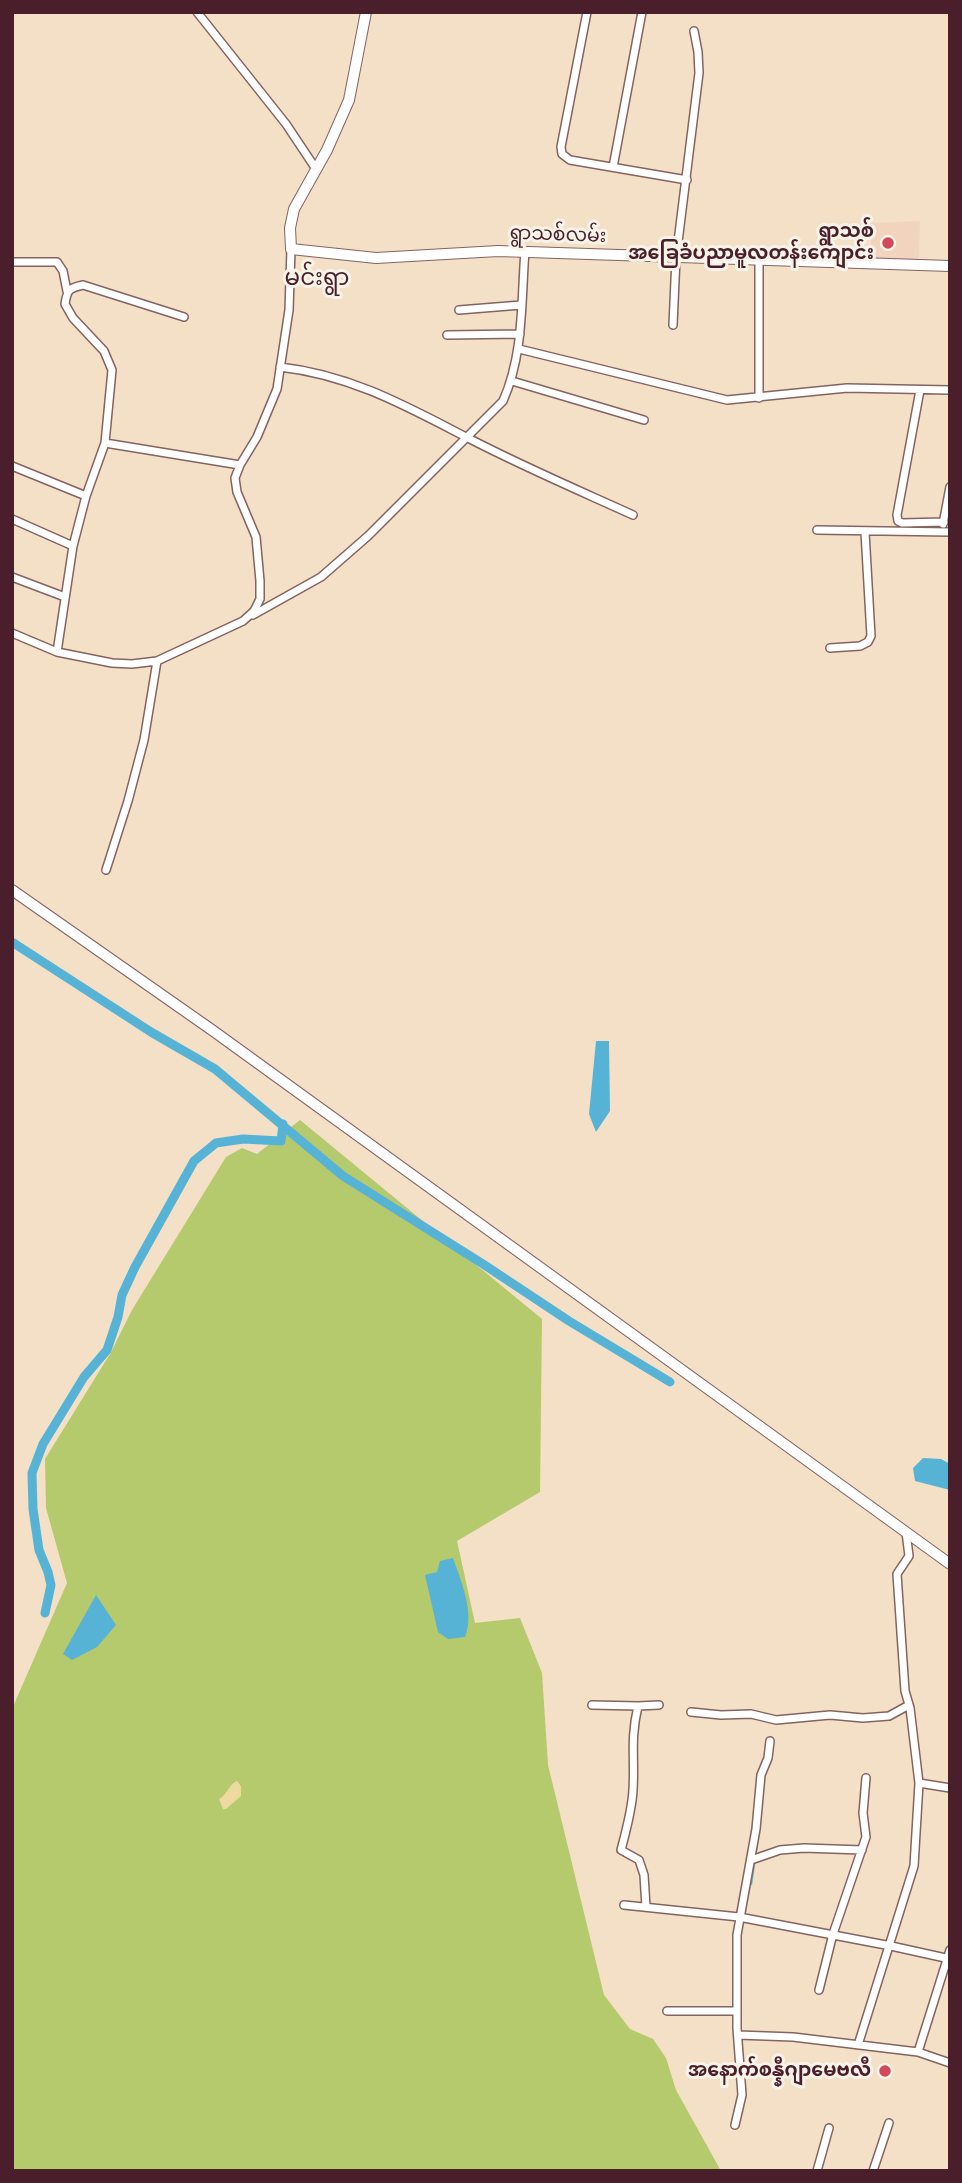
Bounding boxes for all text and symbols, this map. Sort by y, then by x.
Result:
place label: ရွာသစ် အခြေခံပညာမူလတန်းကျောင်း [628,221,874,265]
street label: ရွာသစ်လမ်း [509,222,607,248]
marker: ရွာသစ် အခြေခံပညာမူလတန်းကျောင်း [880,235,896,251]
district label: မင်းရွာ [285,265,349,293]
place label: အနောက်စန္နီဂျာမေဗလီ [688,2060,871,2082]
marker: အနောက်စန္နီဂျာမေဗလီ [877,2063,893,2079]

